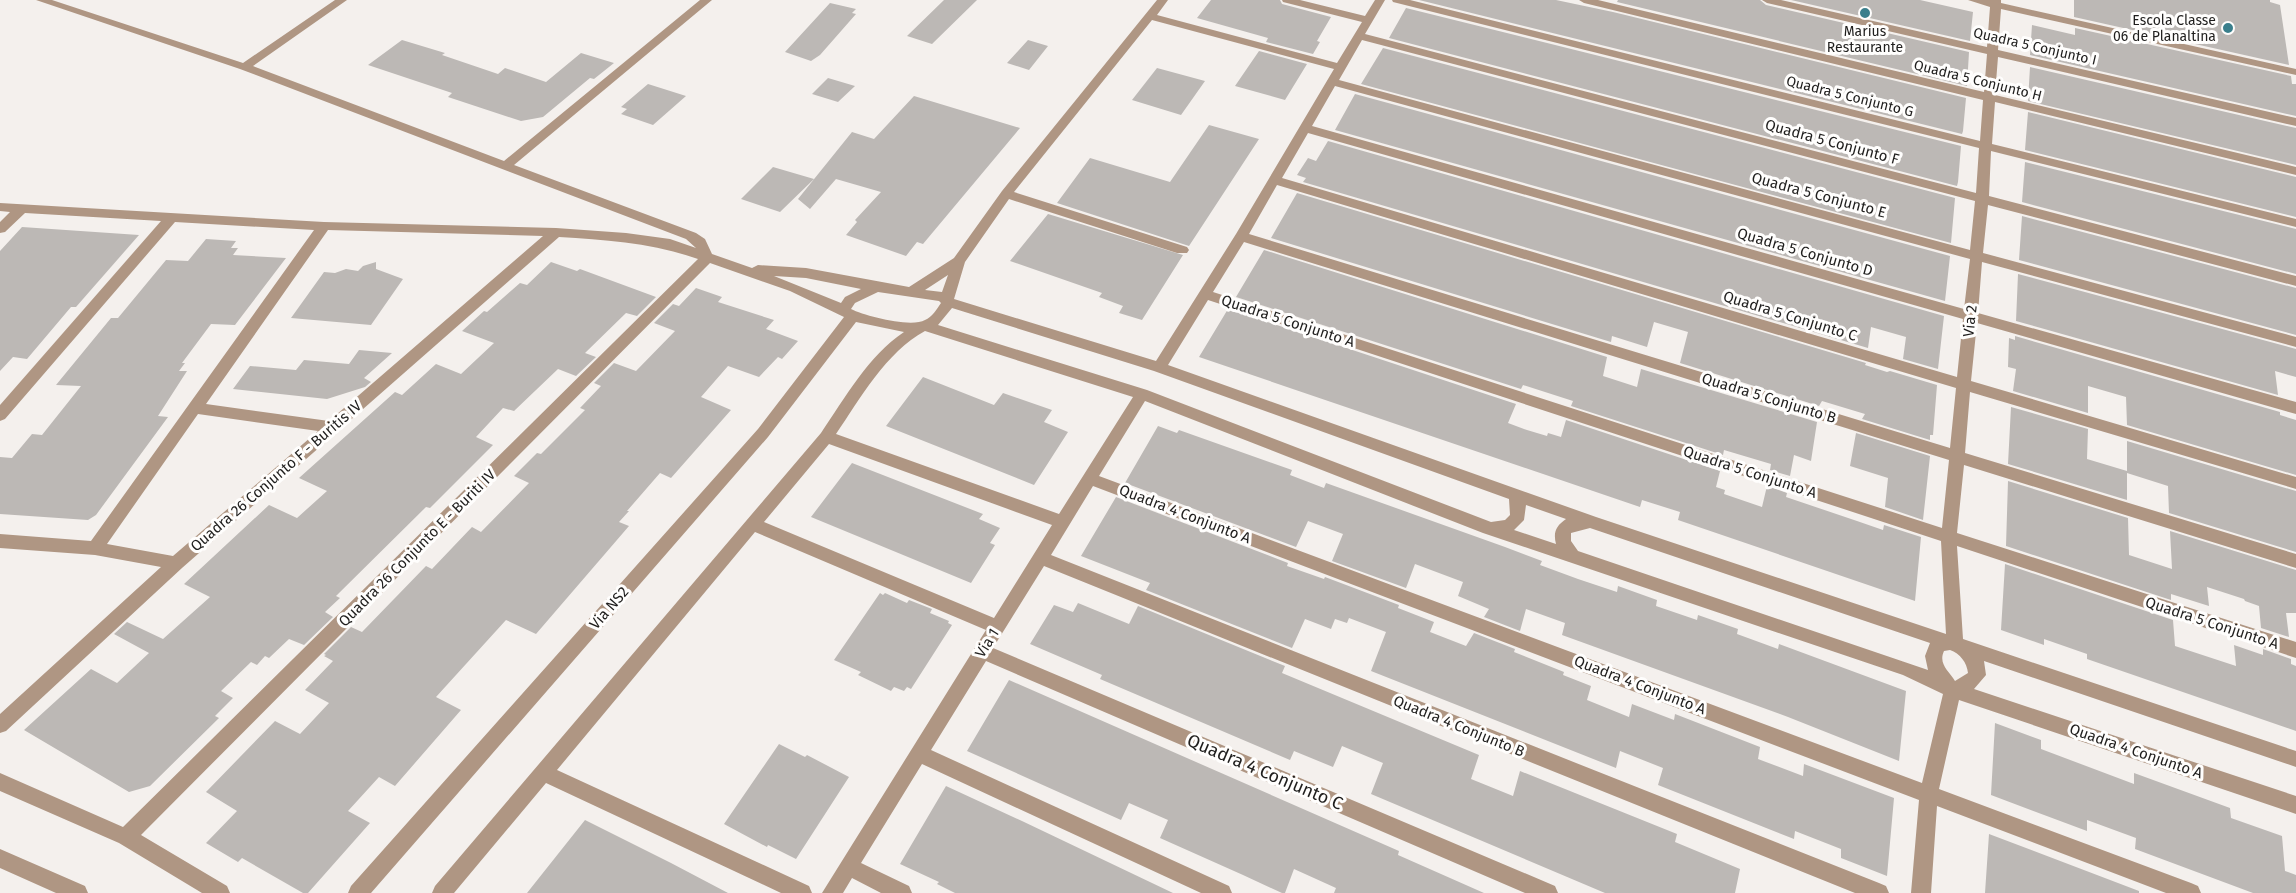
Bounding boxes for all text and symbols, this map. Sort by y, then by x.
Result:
marker: Marius Restaurante [1858,6,1872,20]
place label: Escola Classe 06 de Planaltina [2113,12,2216,45]
marker: Escola Classe 06 de Planaltina [2221,21,2235,35]
place label: Marius Restaurante [1827,23,1903,56]
street label: Quadra 5 Conjunto I [1972,24,2098,69]
street label: Quadra 5 Conjunto H [1912,56,2044,105]
street label: Quadra 5 Conjunto G [1784,72,1915,121]
street label: Quadra 5 Conjunto F [1763,115,1901,169]
street label: Quadra 5 Conjunto E [1750,168,1888,222]
street label: Quadra 5 Conjunto D [1735,224,1875,280]
street label: Quadra 5 Conjunto C [1721,287,1860,345]
street label: Quadra 5 Conjunto A [1219,291,1357,351]
street label: Via 2 [1959,304,1981,338]
street label: Quadra 5 Conjunto B [1700,369,1838,427]
street label: Quadra 26 Conjunto F - Buritis IV [187,396,366,555]
street label: Quadra 5 Conjunto A [1681,442,1819,502]
street label: Quadra 26 Conjunto E - Buriti IV [335,465,500,630]
street label: Quadra 4 Conjunto A [1117,481,1254,548]
street label: Via NS2 [586,583,632,633]
street label: Quadra 5 Conjunto A [2143,593,2281,653]
street label: Via 1 [971,625,1003,661]
street label: Quadra 4 Conjunto A [1572,652,1709,719]
street label: Quadra 4 Conjunto B [1391,691,1527,761]
street label: Quadra 4 Conjunto A [2067,720,2205,782]
street label: Quadra 4 Conjunto C [1184,729,1346,815]

